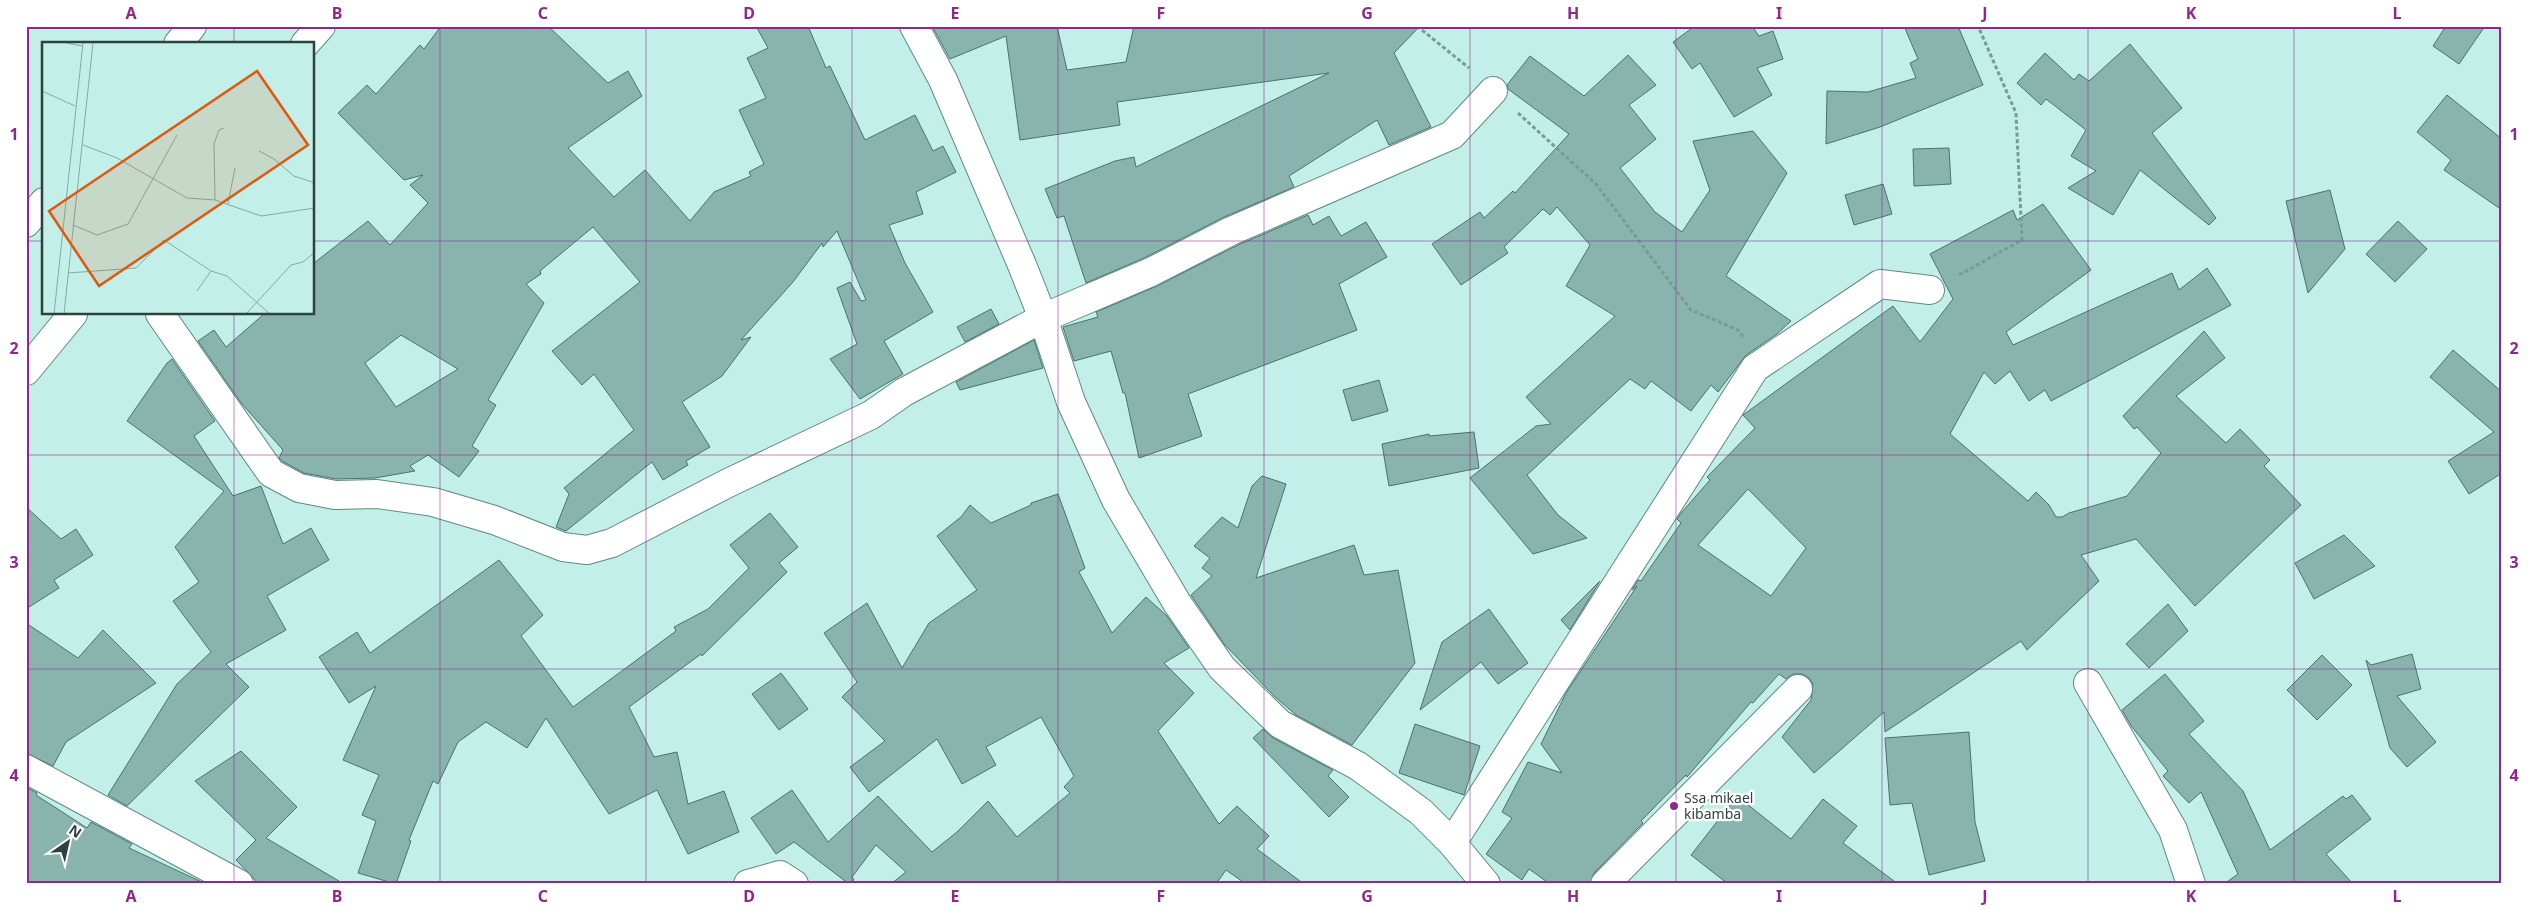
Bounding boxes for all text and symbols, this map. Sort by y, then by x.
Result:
text: A [125,2,137,24]
text: B [332,2,342,24]
text: C [538,2,548,24]
text: D [743,2,755,24]
text: E [951,2,960,24]
text: F [1157,2,1165,24]
text: G [1361,2,1373,24]
text: H [1567,2,1579,24]
text: I [1776,2,1782,24]
text: J [1980,2,1988,24]
text: K [2186,2,2197,24]
text: L [2393,2,2402,24]
inset map [42,42,315,315]
text: 1 [9,123,19,145]
text: 1 [2509,123,2519,145]
text: 2 [9,337,19,359]
text: 2 [2509,337,2519,359]
text: 3 [9,551,19,573]
text: 3 [2509,551,2519,573]
text: 4 [9,764,19,786]
text: 4 [2509,764,2519,786]
place label: Ssa mikael kibamba [1684,788,1753,823]
marker: Ssa mikael kibamba [1668,800,1680,812]
north arrow [42,818,92,868]
text: N [66,820,86,842]
text: A [125,885,137,907]
text: B [332,885,342,907]
text: C [538,885,548,907]
text: D [743,885,755,907]
text: E [951,885,960,907]
text: F [1157,885,1165,907]
text: G [1361,885,1373,907]
text: H [1567,885,1579,907]
text: I [1776,885,1782,907]
text: J [1980,885,1988,907]
text: K [2186,885,2197,907]
text: L [2393,885,2402,907]

